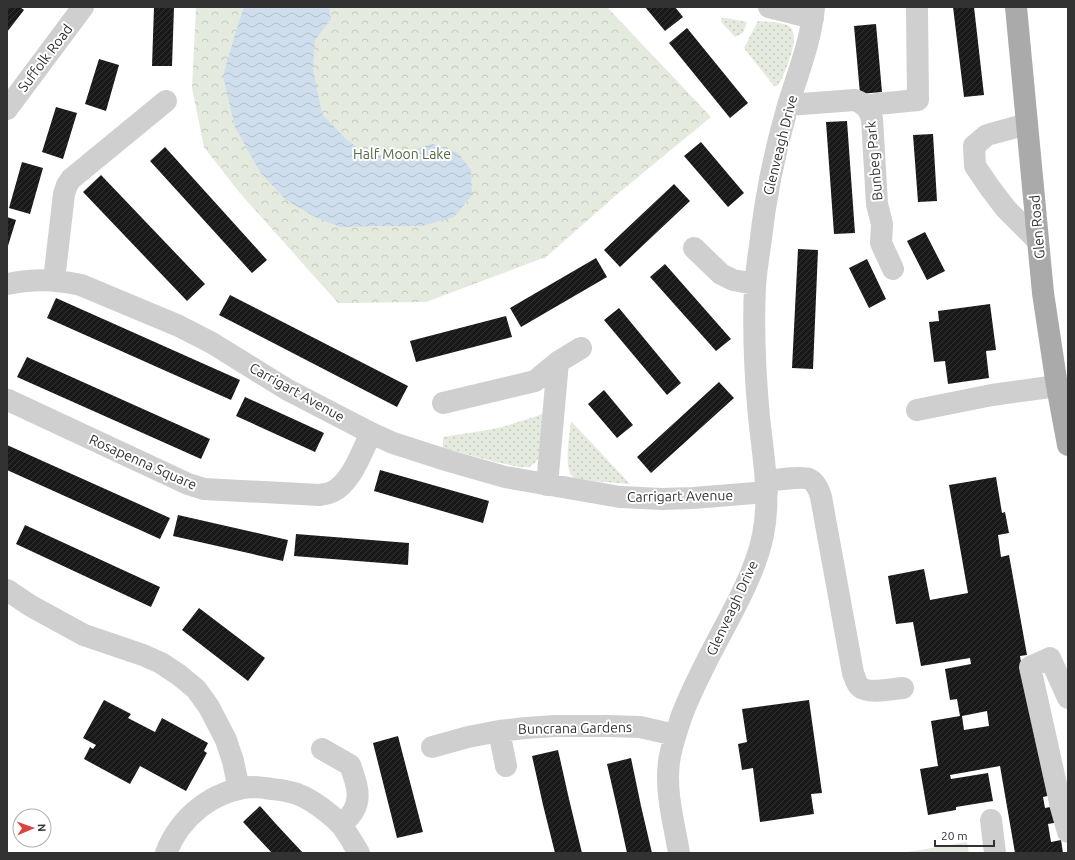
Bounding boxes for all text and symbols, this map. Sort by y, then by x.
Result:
street label: Suffolk Road [14,21,76,95]
street label: Glenveagh Drive [760,93,800,197]
street label: Bunbeg Park [863,121,885,201]
park label: Half Moon Lake [353,146,451,162]
street label: Glen Road [1026,194,1048,260]
street label: Carrigart Avenue [247,359,347,425]
street label: Rosapenna Square [87,431,199,493]
street label: Carrigart Avenue [627,487,733,505]
street label: Glenveagh Drive [703,558,761,658]
street label: Buncrana Gardens [518,719,632,737]
north arrow [12,808,52,848]
scale bar [935,822,994,848]
text: N [36,823,48,832]
text: 20 m [941,829,968,842]

